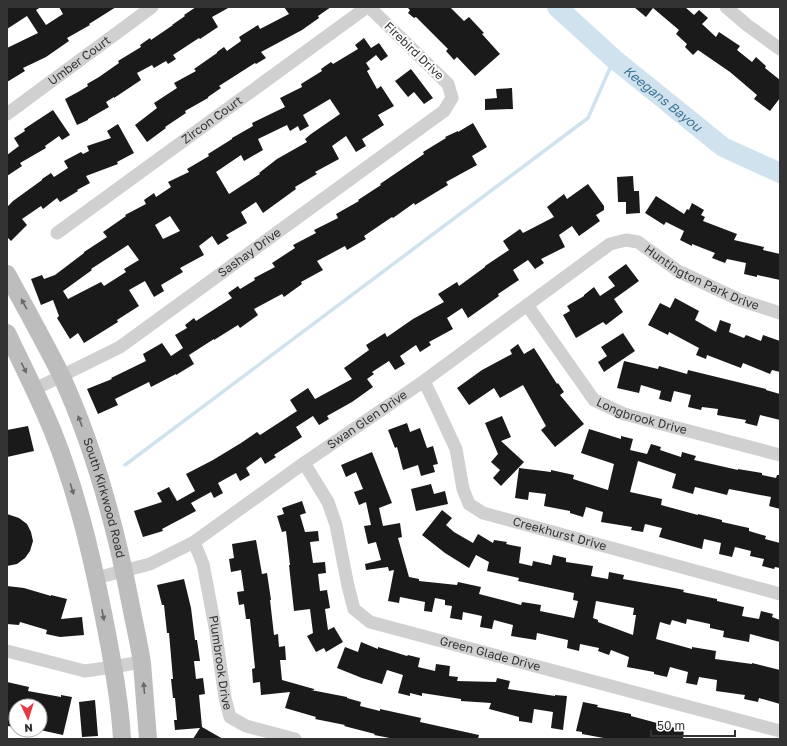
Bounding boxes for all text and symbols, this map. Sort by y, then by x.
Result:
street label: Firebird Drive [381,18,447,83]
street label: Umber Court [45,32,113,88]
water label: Keegans Bayou [621,62,706,136]
street label: Zircon Court [179,92,245,147]
street label: Sashay Drive [215,224,284,280]
street label: Huntington Park Drive [642,241,761,313]
one-way arrow [20,298,27,310]
one-way arrow [21,362,27,374]
street label: Swan Glen Drive [324,387,410,452]
street label: Longbrook Drive [594,394,689,437]
one-way arrow [77,415,83,427]
street label: South Kirkwood Road [80,436,129,559]
one-way arrow [70,483,76,495]
street label: Creekhurst Drive [511,513,608,553]
one-way arrow [101,609,107,621]
street label: Plumbrook Drive [206,614,236,712]
street label: Green Glade Drive [438,633,542,674]
one-way arrow [140,682,147,694]
north arrow [8,698,48,738]
scale bar [651,712,735,738]
text: 50 m [657,718,685,733]
text: N [24,722,33,735]

